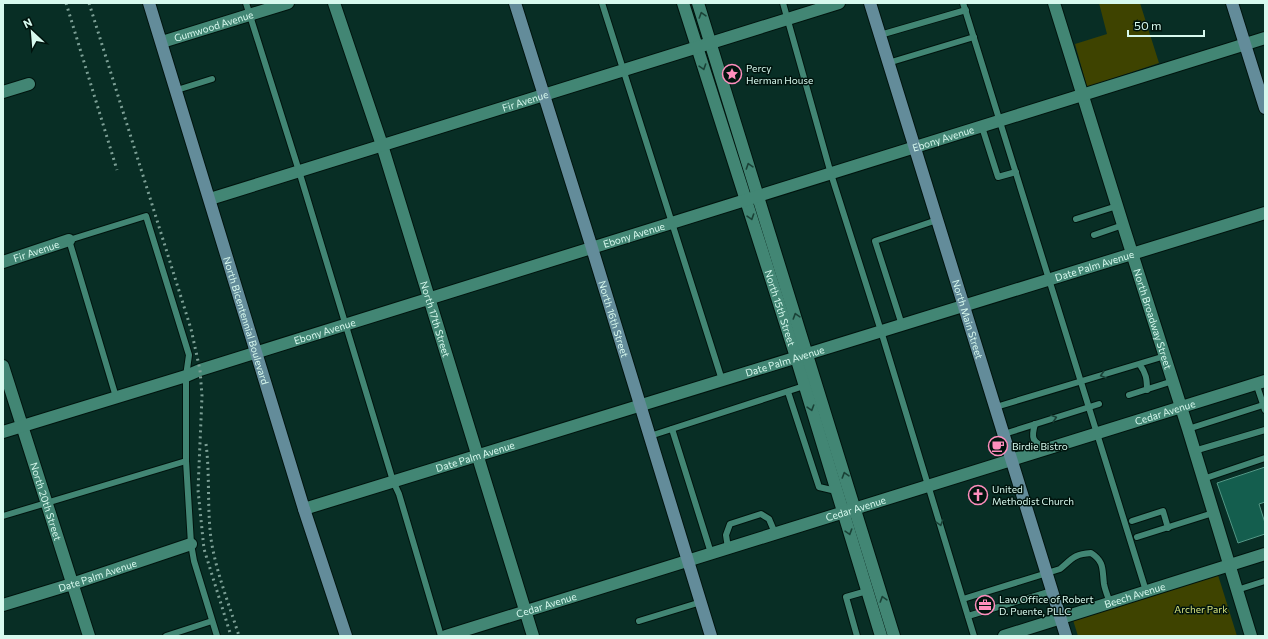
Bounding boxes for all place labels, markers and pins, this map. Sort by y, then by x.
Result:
place label: Percy Herman House [746,62,813,86]
place icon: Percy Herman House [721,63,743,85]
cafe icon: Birdie Bistro [987,435,1009,457]
place label: Birdie Bistro [1012,440,1068,452]
place label: United Methodist Church [992,483,1074,507]
church icon: United Methodist Church [967,484,989,506]
place label: Law Office of Robert D. Puente, PLLC [999,593,1094,617]
office icon: Law Office of Robert D. Puente, PLLC [974,594,996,616]

